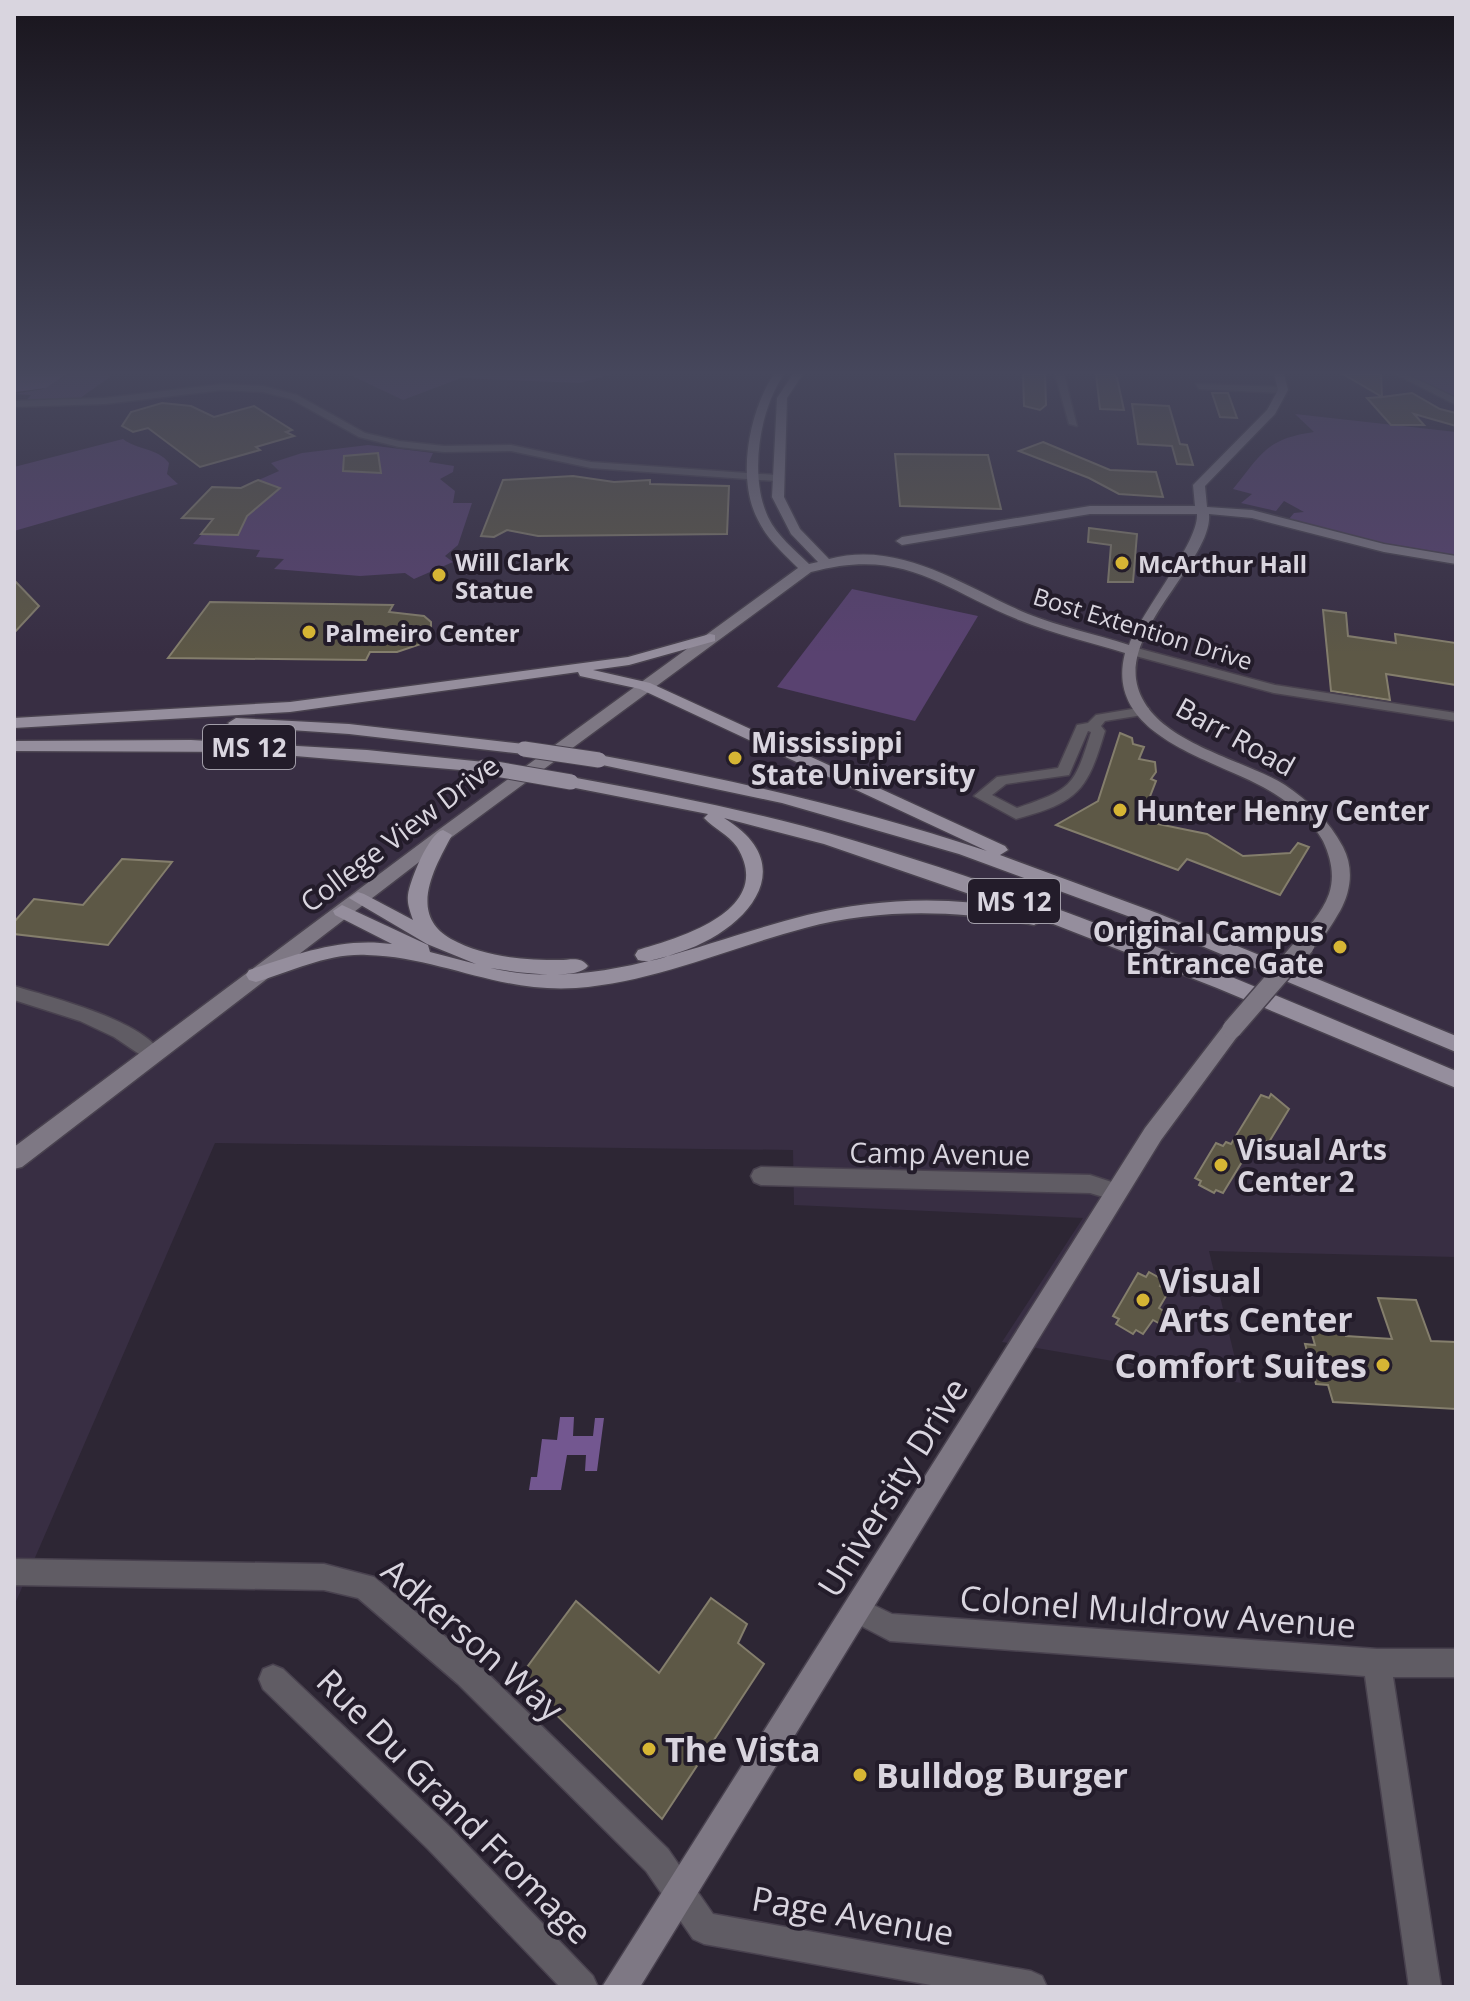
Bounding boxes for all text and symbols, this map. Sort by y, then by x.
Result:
place label: Will Clark Statue [455,545,569,606]
place label: McArthur Hall [1138,547,1307,580]
marker: McArthur Hall [1113,554,1131,572]
marker: Will Clark Statue [430,566,448,584]
street label: Bost Extention Drive [1029,579,1257,677]
place label: Palmeiro Center [325,616,520,649]
marker: Palmeiro Center [300,623,318,641]
street label: Barr Road [1170,688,1302,784]
place label: Mississippi State University [751,723,975,793]
road number: MS 12 [203,725,295,769]
street label: College View Drive [292,746,506,920]
marker: Mississippi State University [726,749,744,767]
place label: Hunter Henry Center [1136,791,1430,829]
marker: Hunter Henry Center [1111,801,1129,819]
road number: MS 12 [968,879,1060,923]
place label: Original Campus Entrance Gate [1093,912,1324,982]
marker: Original Campus Entrance Gate [1331,938,1349,956]
place label: Visual Arts Center 2 [1237,1130,1387,1200]
street label: Camp Avenue [849,1132,1031,1174]
marker: Visual Arts Center 2 [1212,1156,1230,1174]
place label: Visual Arts Center [1159,1257,1353,1342]
marker: Visual Arts Center [1134,1291,1152,1309]
place label: Comfort Suites [1114,1342,1367,1388]
marker: Comfort Suites [1374,1356,1392,1374]
street label: University Drive [806,1369,978,1605]
street label: Adkerson Way [372,1547,574,1731]
street label: Colonel Muldrow Avenue [958,1574,1358,1648]
street label: Rue Du Grand Fromage [307,1658,603,1954]
place label: The Vista [665,1726,821,1772]
marker: The Vista [640,1740,658,1758]
place label: Bulldog Burger [876,1752,1128,1798]
marker: Bulldog Burger [851,1766,869,1784]
street label: Page Avenue [749,1875,957,1955]

